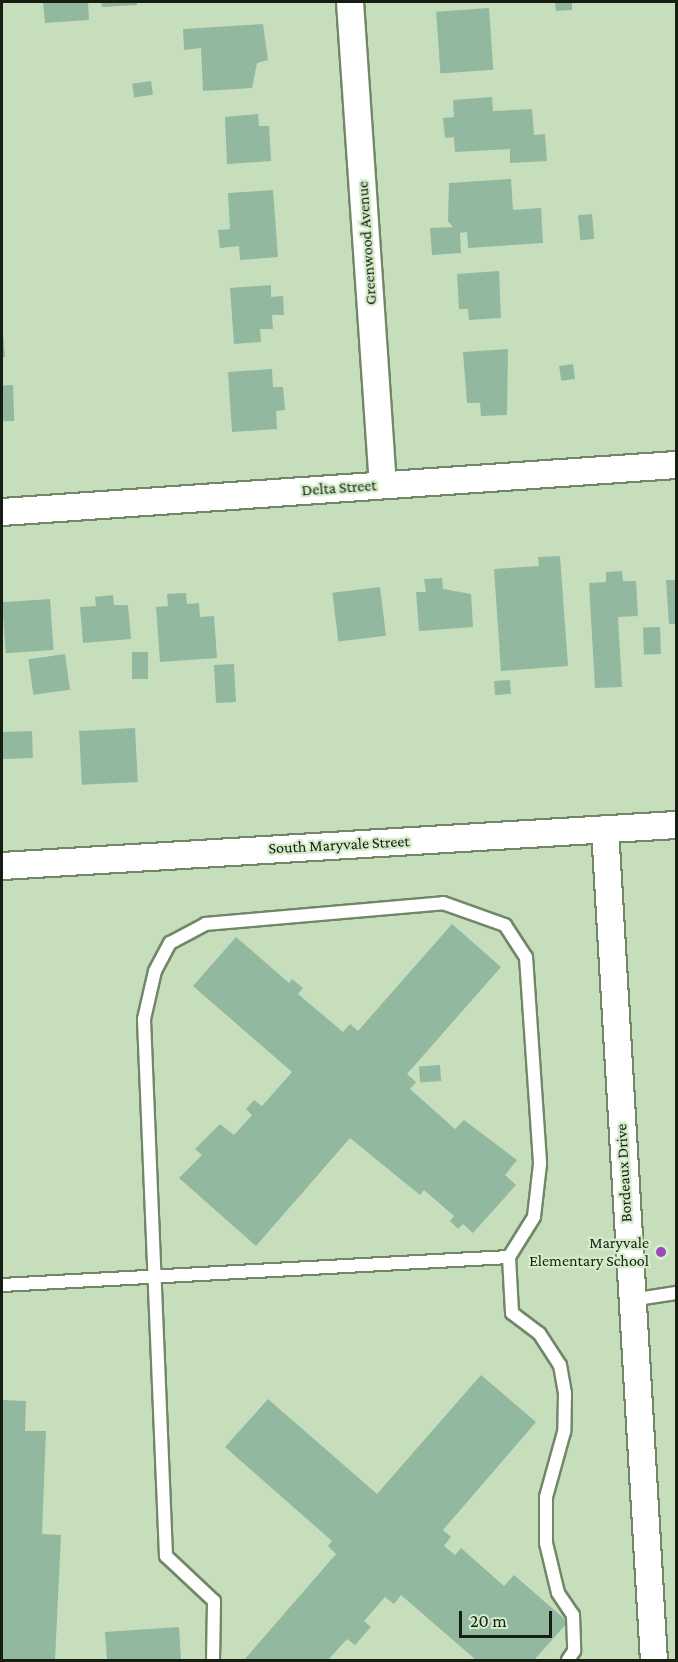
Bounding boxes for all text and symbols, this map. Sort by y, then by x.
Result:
street label: Greenwood Avenue [353,180,381,306]
street label: Delta Street [301,476,377,500]
street label: South Maryvale Street [268,832,410,858]
street label: Bordeaux Drive [612,1123,636,1223]
place label: Maryvale Elementary School [529,1233,649,1271]
marker: Maryvale Elementary School [654,1245,668,1259]
scale bar [462,1599,555,1637]
text: 20 m [470,1611,507,1631]

